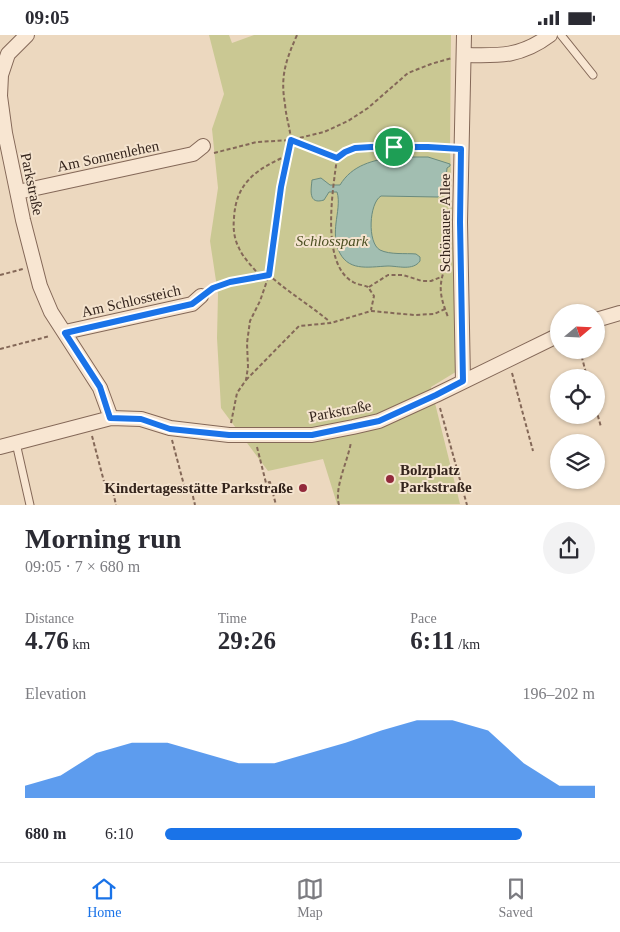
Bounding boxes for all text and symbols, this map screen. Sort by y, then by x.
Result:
text: 09:05 [25,7,69,28]
pin [373,126,415,168]
icon: arrive [380,133,408,161]
street label: Am Sonnenlehen [56,137,161,175]
street label: Parkstraße [18,151,46,217]
street label: Schönauer Allee [437,173,453,272]
park label: Schlosspark [296,233,369,249]
street label: Am Schlossteich [80,282,183,320]
north arrow [550,304,605,359]
map controls [550,304,605,489]
button: locate [550,369,605,424]
street label: Parkstraße [307,397,373,425]
button: layers [550,434,605,489]
place label: Bolzplatz Parkstraße [400,462,472,495]
marker: Bolzplatz Parkstraße [384,473,396,485]
place label: Kindertagesstätte Parkstraße [104,480,293,496]
marker: Kindertagesstätte Parkstraße [297,482,309,494]
button: share [543,522,595,574]
text: Morning run [25,523,181,554]
text: 09:05 · 7 × 680 m [25,558,140,575]
text: Distance [25,611,74,626]
text: Time [218,611,247,626]
text: Pace [410,611,437,626]
text: 4.76 [25,627,69,654]
text: 29:26 [218,627,276,654]
text: 6:11 [410,627,455,654]
text: km [69,637,90,652]
text: /km [455,637,480,652]
text: Elevation [25,685,86,702]
text: 196–202 m [523,685,595,702]
text: 680 m [25,825,66,842]
text: 6:10 [105,825,133,842]
tab: Home [87,875,121,921]
tab: Map [296,875,324,921]
tab: Saved [499,875,533,921]

